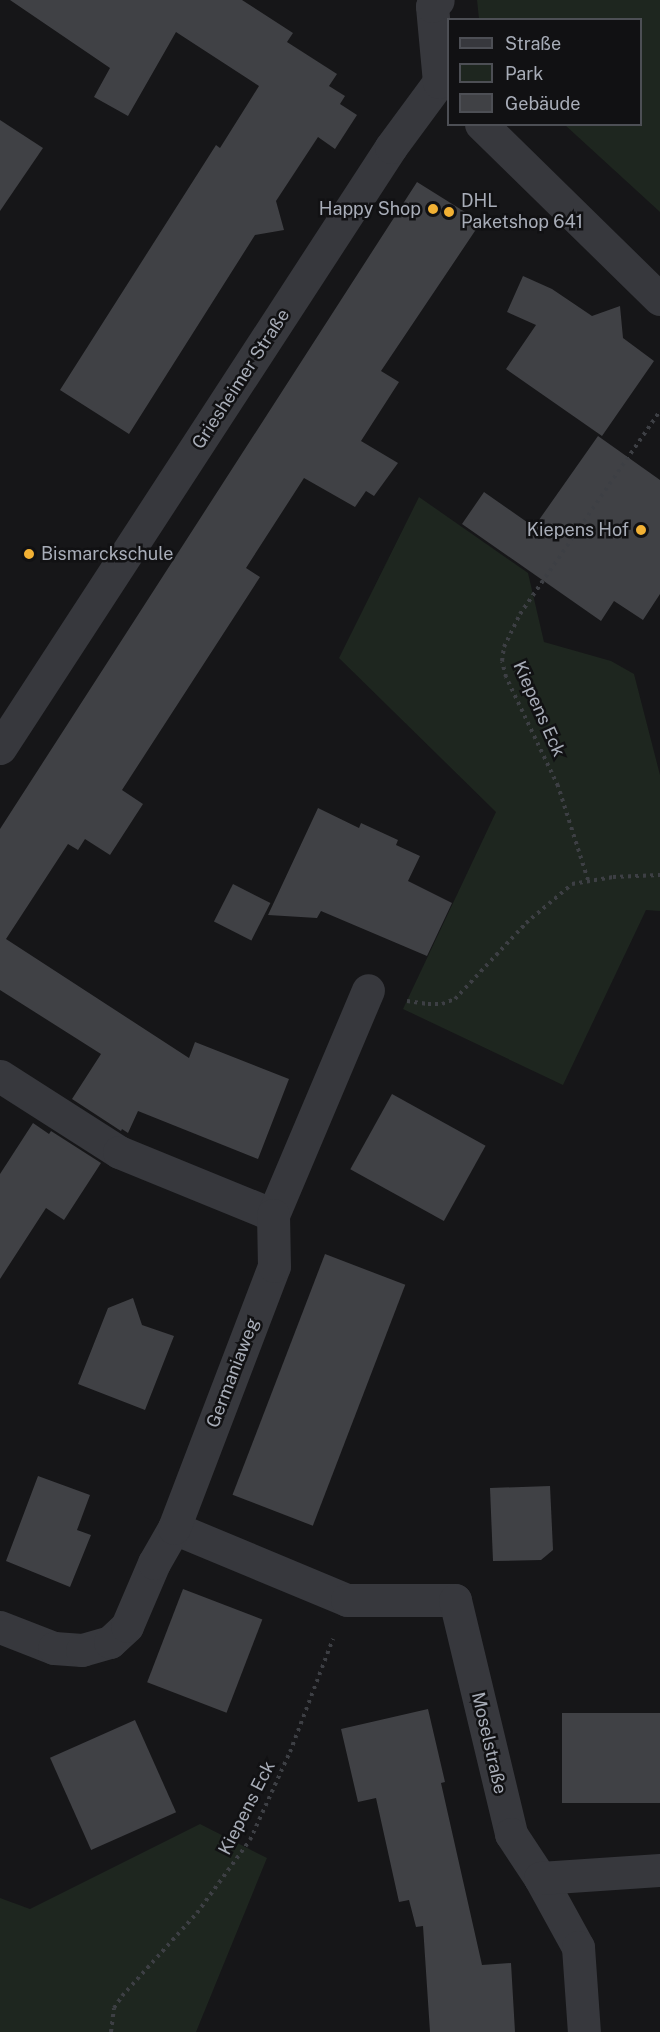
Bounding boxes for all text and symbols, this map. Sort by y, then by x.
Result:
legend [447,18,642,126]
text: Straße [505,33,561,54]
text: Park [505,63,543,84]
text: Gebäude [505,93,580,114]
place label: DHL Paketshop 641 [461,191,583,234]
place label: Happy Shop [319,198,421,220]
marker: Happy Shop [426,202,440,216]
marker: DHL Paketshop 641 [442,205,456,219]
street label: Griesheimer Straße [188,305,294,453]
place label: Kiepens Hof [527,519,629,541]
marker: Kiepens Hof [634,523,648,537]
place label: Bismarckschule [41,543,173,565]
marker: Bismarckschule [22,547,36,561]
street label: Kiepens Eck [508,658,570,760]
street label: Germaniaweg [202,1315,264,1431]
street label: Moselstraße [467,1690,511,1796]
street label: Kiepens Eck [214,1757,280,1859]

